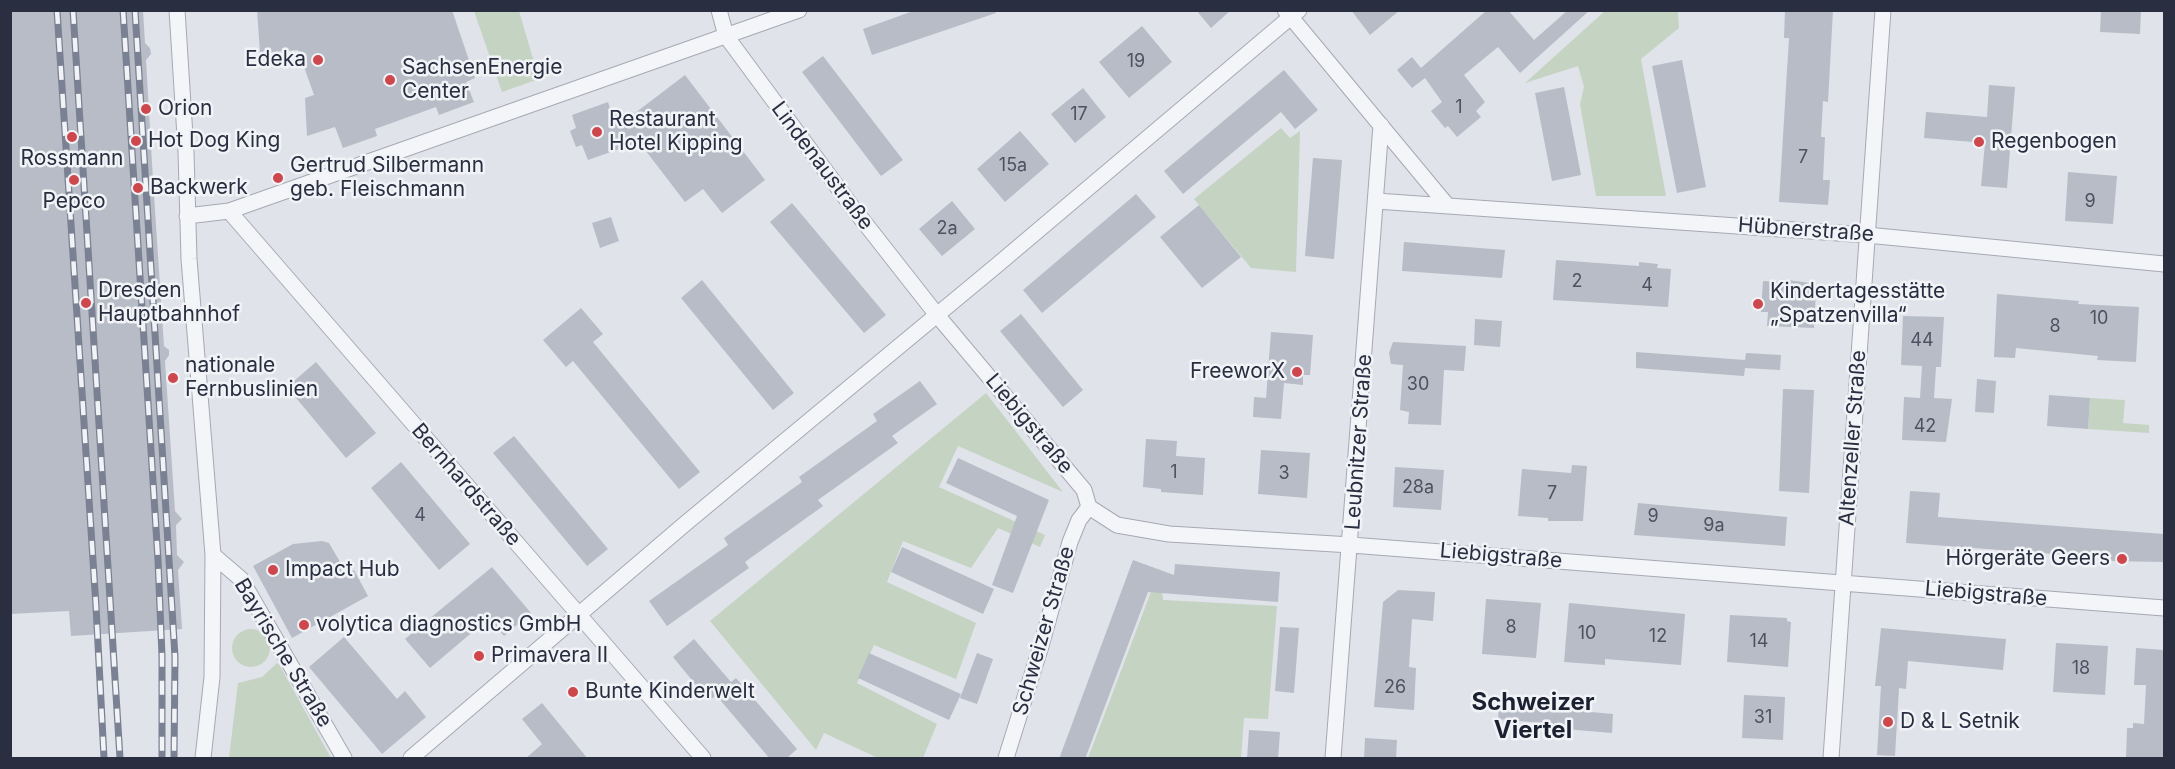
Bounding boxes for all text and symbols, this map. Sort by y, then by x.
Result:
place label: Edeka [245,47,306,73]
house number: 19 [1127,51,1145,73]
marker: Edeka [311,53,325,67]
place label: SachsenEnergie Center [402,55,562,105]
marker: SachsenEnergie Center [383,73,397,87]
place label: Orion [158,96,212,122]
street label: Lindenaustraße [766,97,878,235]
house number: 1 [1455,97,1463,119]
marker: Orion [139,102,153,116]
house number: 17 [1070,104,1088,126]
place label: Restaurant Hotel Kipping [609,107,743,157]
marker: Restaurant Hotel Kipping [590,125,604,139]
place label: Hot Dog King [148,128,280,154]
place label: Regenbogen [1991,129,2117,155]
marker: Rossmann [65,130,79,144]
marker: Hot Dog King [129,134,143,148]
marker: Regenbogen [1972,135,1986,149]
place label: Rossmann [21,146,123,172]
house number: 7 [1798,147,1808,169]
place label: Gertrud Silbermann geb. Fleischmann [290,153,484,203]
house number: 15a [999,155,1027,177]
marker: Gertrud Silbermann geb. Fleischmann [271,171,285,185]
marker: Pepco [67,173,81,187]
place label: Backwerk [150,175,248,201]
marker: Backwerk [131,181,145,195]
place label: Pepco [43,189,105,215]
house number: 9 [2084,191,2096,213]
street label: Hübnerstraße [1737,213,1875,247]
house number: 2a [936,218,958,240]
house number: 2 [1572,271,1582,293]
house number: 4 [1641,275,1653,297]
place label: Dresden Hauptbahnhof [98,278,240,328]
place label: Kindertagesstätte „Spatzenvilla“ [1770,279,1945,329]
marker: Dresden Hauptbahnhof [79,296,93,310]
marker: Kindertagesstätte „Spatzenvilla“ [1751,297,1765,311]
house number: 10 [2090,308,2108,330]
house number: 8 [2049,316,2061,338]
house number: 44 [1910,330,1934,352]
street label: Altenzeller Straße [1834,349,1872,527]
place label: nationale Fernbuslinien [185,353,318,403]
street label: Leubnitzer Straße [1340,353,1378,531]
place label: FreeworX [1190,359,1285,385]
marker: FreeworX [1290,365,1304,379]
street label: Liebigstraße [980,369,1078,479]
marker: nationale Fernbuslinien [166,371,180,385]
house number: 30 [1407,374,1429,396]
house number: 42 [1914,416,1936,438]
street label: Bernhardstraße [406,419,526,551]
house number: 1 [1170,462,1178,484]
house number: 3 [1278,463,1290,485]
house number: 28a [1402,477,1434,499]
house number: 7 [1547,483,1557,505]
house number: 4 [414,505,426,527]
house number: 9 [1647,506,1659,528]
house number: 9a [1703,515,1725,537]
street label: Liebigstraße [1439,538,1563,574]
street label: Schweizer Straße [1008,544,1080,718]
place label: Hörgeräte Geers [1945,546,2110,572]
marker: Hörgeräte Geers [2115,552,2129,566]
place label: Impact Hub [285,557,400,583]
marker: Impact Hub [266,563,280,577]
street label: Bayrische Straße [229,574,337,732]
street label: Liebigstraße [1924,576,2048,612]
place label: volytica diagnostics GmbH [316,612,581,638]
house number: 8 [1505,617,1517,639]
marker: volytica diagnostics GmbH [297,618,311,632]
house number: 10 [1578,623,1596,645]
house number: 12 [1649,626,1667,648]
house number: 14 [1750,631,1768,653]
place label: Primavera II [491,643,608,669]
marker: Primavera II [472,649,486,663]
house number: 18 [2072,658,2090,680]
house number: 26 [1384,677,1406,699]
place label: Bunte Kinderwelt [585,679,755,705]
marker: Bunte Kinderwelt [566,685,580,699]
district label: Schweizer Viertel [1472,689,1594,745]
house number: 31 [1754,707,1772,729]
place label: D & L Setnik [1900,709,2020,735]
marker: D & L Setnik [1881,715,1895,729]

